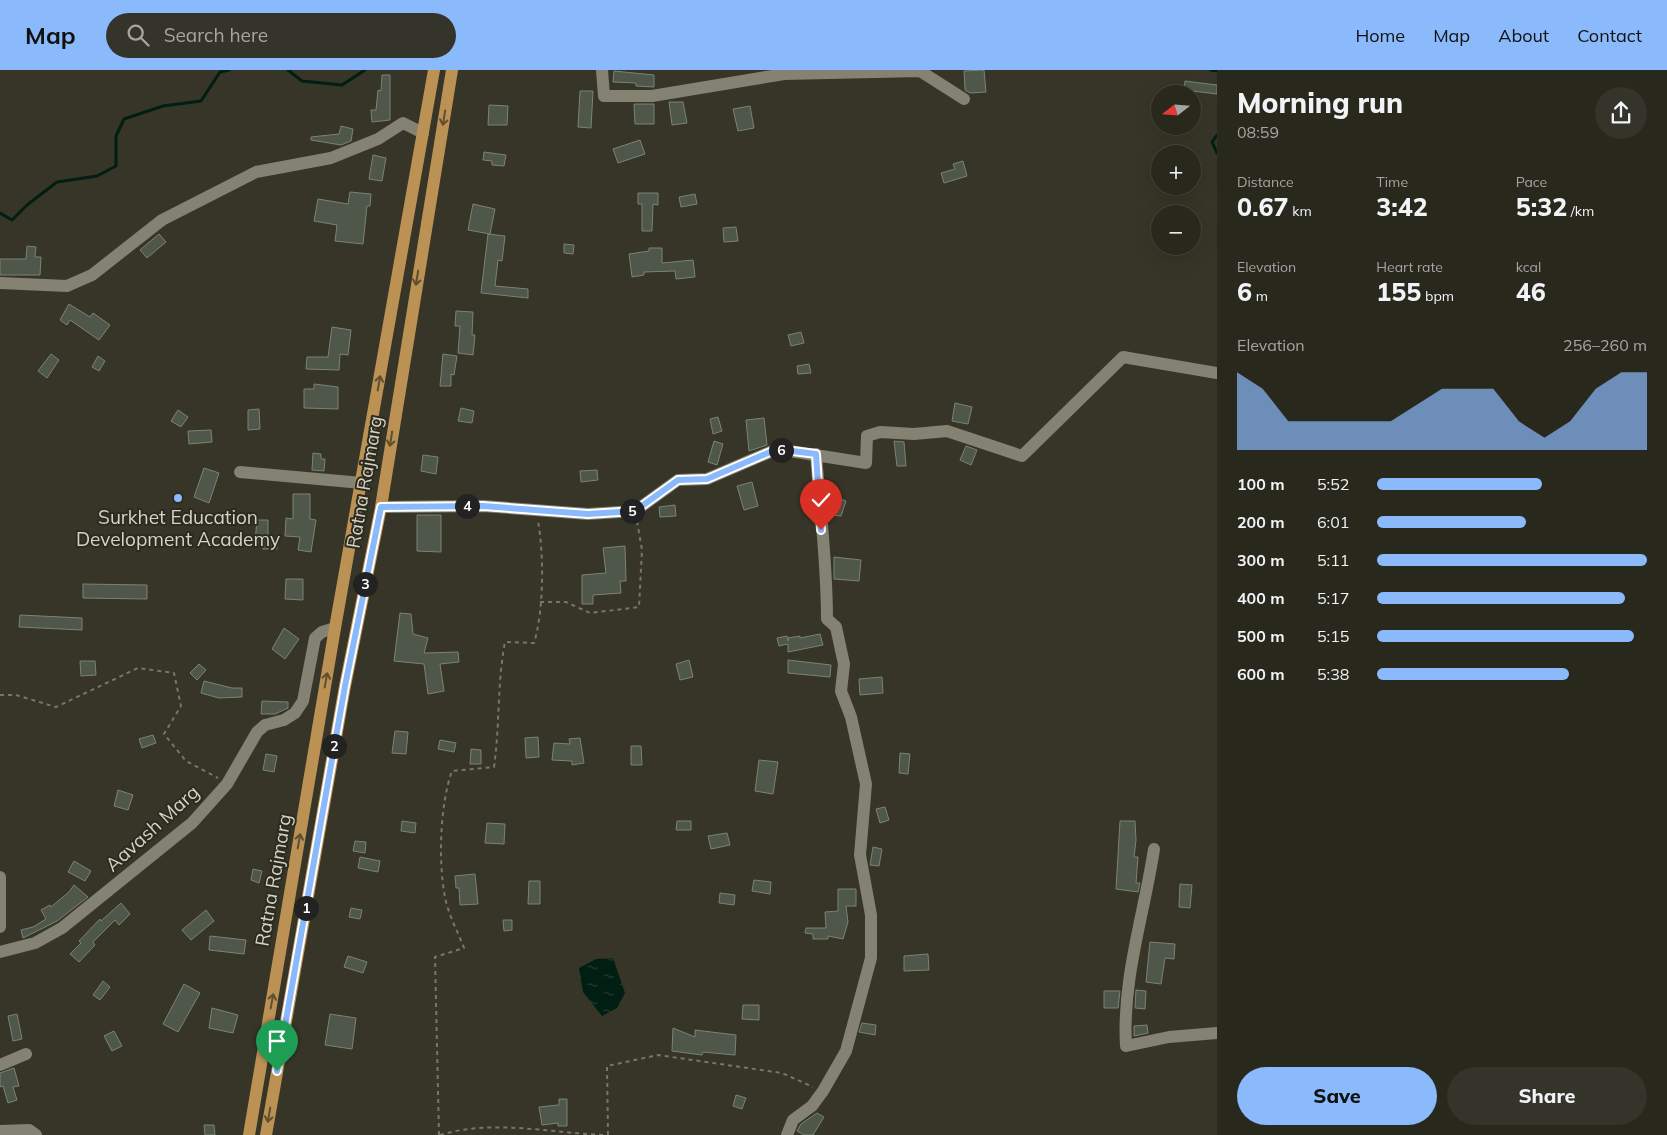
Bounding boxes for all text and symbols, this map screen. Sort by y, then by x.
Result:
search box [106,13,456,58]
text: Map [25,20,76,50]
icon: search [124,21,152,49]
text: Search here [164,23,268,47]
text: Home [1355,24,1405,47]
text: Map [1433,24,1470,47]
text: About [1498,24,1549,47]
text: Contact [1577,24,1642,47]
north arrow [1151,85,1201,135]
map controls [1151,85,1201,255]
text: Morning run [1237,85,1403,120]
button: share [1595,87,1647,139]
one-way arrow [439,110,449,126]
text: 08:59 [1237,122,1279,142]
button: + [1151,145,1201,195]
text: Distance [1237,173,1294,191]
text: Time [1376,173,1408,191]
text: Pace [1516,173,1547,191]
text: 0.67 [1237,191,1289,222]
text: 3:42 [1376,191,1428,222]
text: 5:32 [1516,191,1567,222]
text: km [1289,202,1312,220]
text: /km [1567,202,1594,220]
button: − [1151,205,1201,255]
text: Elevation [1237,258,1296,276]
text: Heart rate [1376,258,1443,276]
text: kcal [1516,258,1541,276]
one-way arrow [412,270,422,286]
text: 6 [1237,276,1252,307]
text: 155 [1376,276,1421,307]
text: 46 [1516,276,1546,307]
text: m [1252,287,1268,305]
text: bpm [1421,287,1454,305]
text: Elevation [1237,335,1305,355]
text: 256–260 m [1563,335,1647,355]
one-way arrow [375,375,385,391]
street label: Ratna Rajmarg [341,414,387,550]
one-way arrow [385,430,395,446]
pin: 6 [768,438,794,462]
text: 6 [777,441,786,459]
text: 100 m [1237,474,1285,494]
text: 5:52 [1317,474,1349,494]
pin [800,479,842,530]
icon: check [807,486,835,514]
marker: Surkhet Education Development Academy [172,492,184,504]
pin: 4 [454,494,480,518]
text: 4 [463,497,472,515]
pin: 5 [620,498,644,524]
text: 5 [628,502,637,520]
place label: Surkhet Education Development Academy [76,505,280,551]
text: 200 m [1237,512,1285,532]
text: 6:01 [1317,512,1349,532]
text: 300 m [1237,550,1285,570]
text: 5:11 [1317,550,1349,570]
pin: 3 [352,572,378,596]
text: 3 [361,575,370,593]
text: 400 m [1237,588,1285,608]
text: 5:17 [1317,588,1349,608]
text: 500 m [1237,626,1285,646]
text: 5:15 [1317,626,1349,646]
text: 600 m [1237,664,1285,684]
text: 5:38 [1317,664,1349,684]
one-way arrow [322,673,332,689]
pin: 2 [322,734,346,758]
text: 2 [330,737,339,755]
street label: Aavash Marg [100,780,204,876]
street label: Ratna Rajmarg [250,812,296,948]
one-way arrow [294,833,304,849]
pin: 1 [294,896,318,920]
text: 1 [302,899,311,917]
one-way arrow [267,993,277,1009]
pin [256,1020,298,1071]
icon: arrive [263,1027,291,1055]
button: Save [1237,1067,1437,1125]
button: Share [1447,1067,1647,1125]
one-way arrow [264,1107,274,1123]

